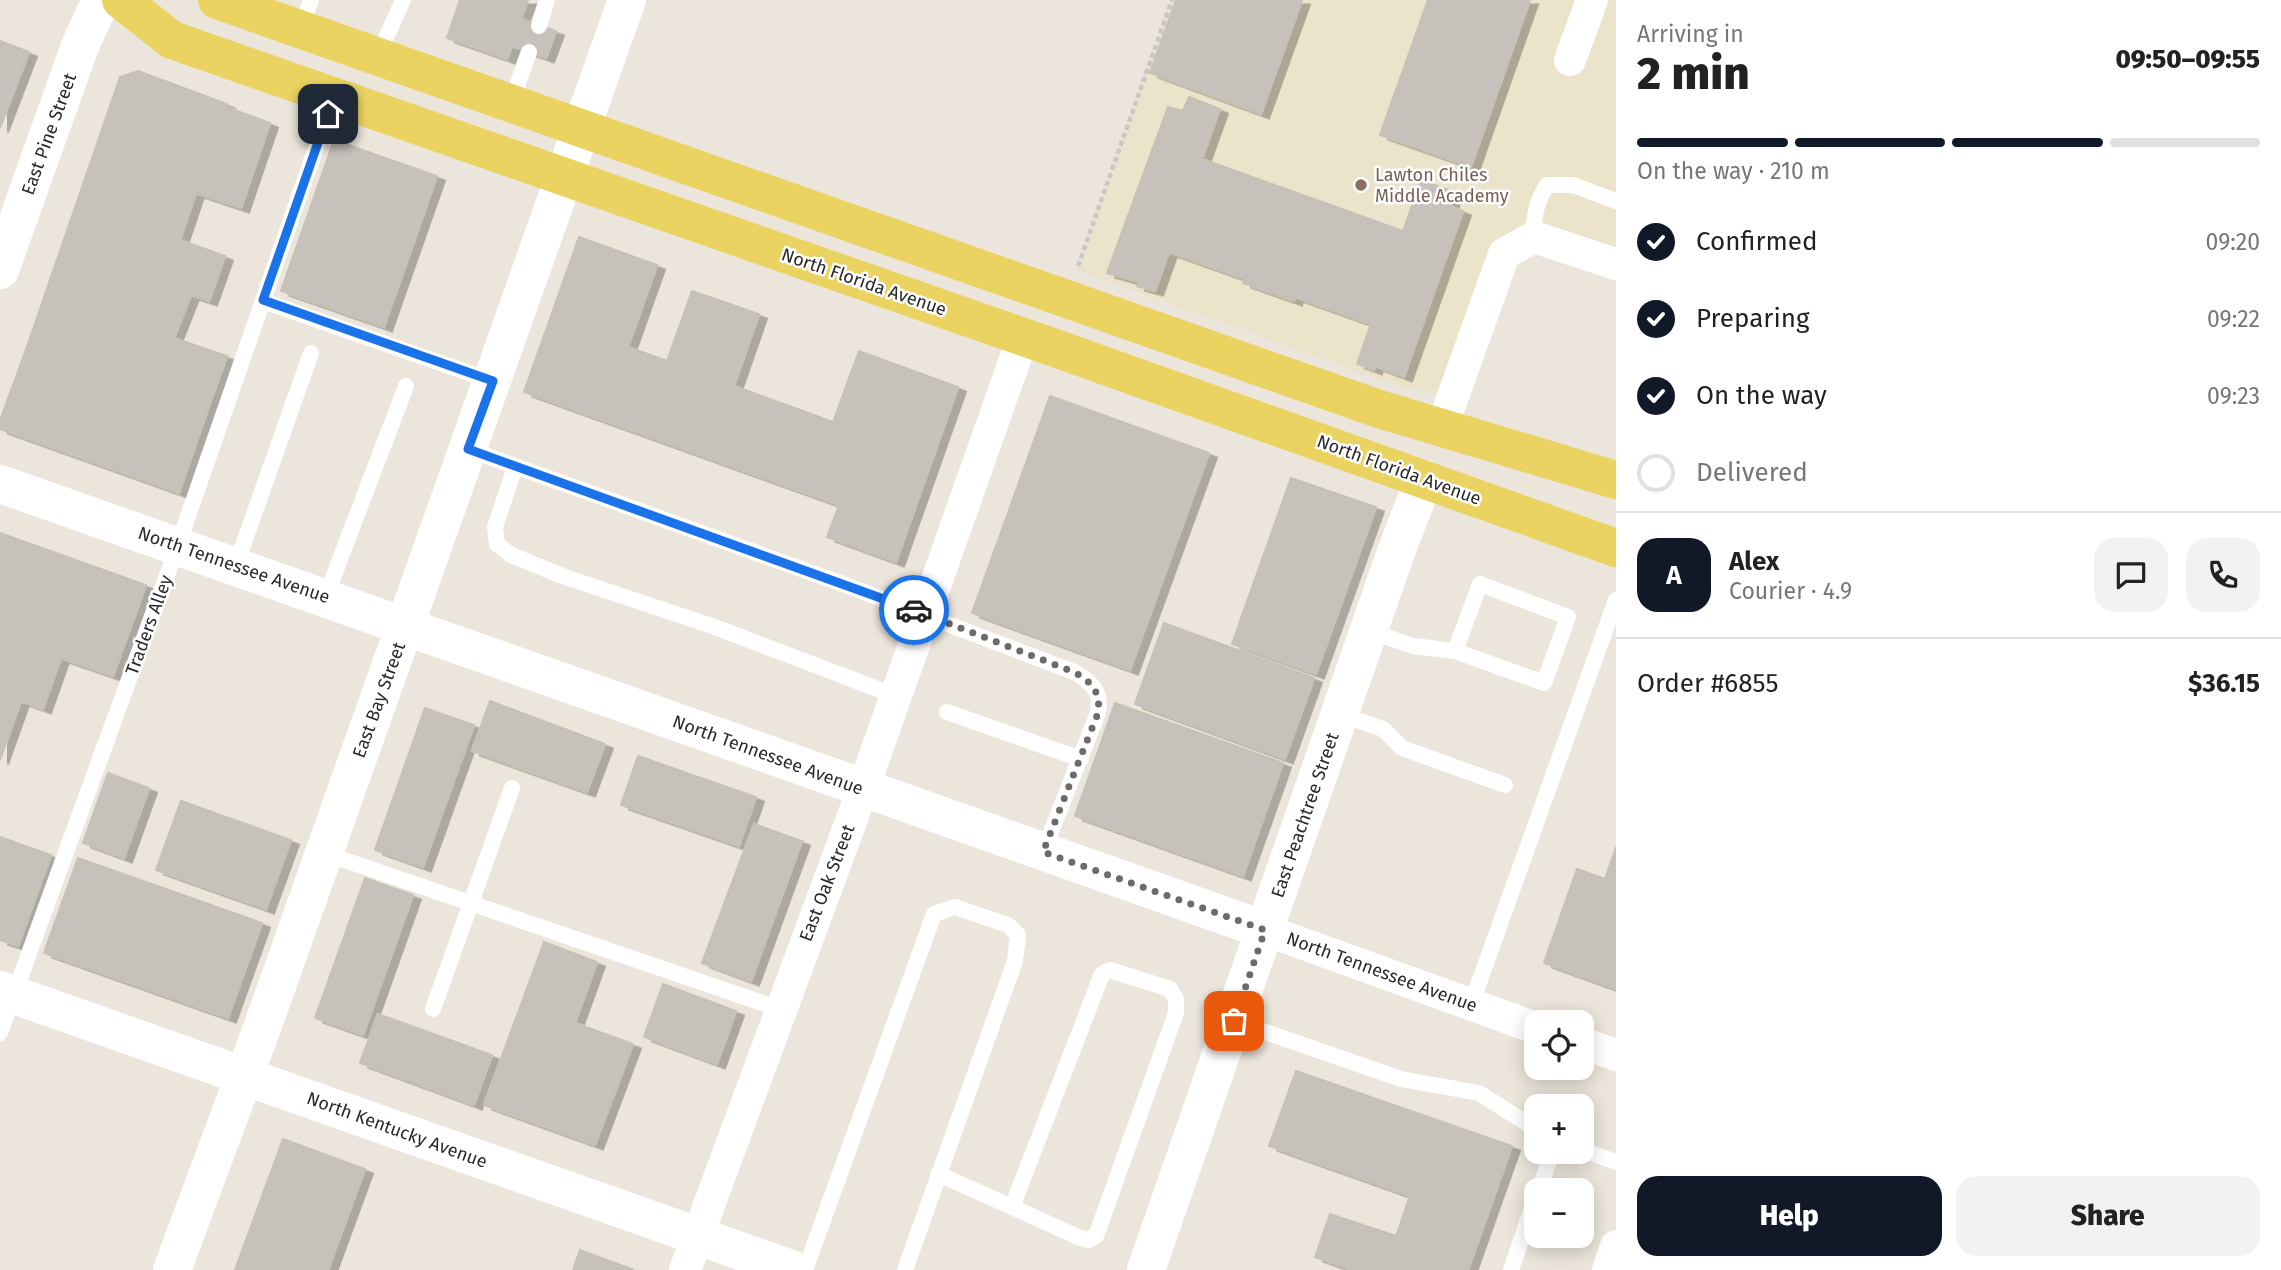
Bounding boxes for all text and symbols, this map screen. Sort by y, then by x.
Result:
text: Arriving in [1637,20,1744,48]
text: 09:50–09:55 [2116,44,2260,75]
text: 2 min [1637,46,1750,101]
street label: East Pine Street [17,70,81,198]
pin [298,84,358,144]
icon: home [309,95,347,133]
text: On the way · 210 m [1637,157,1830,185]
place label: Lawton Chiles Middle Academy [1375,164,1509,207]
marker: Lawton Chiles Middle Academy [1353,177,1369,193]
icon: check [1637,223,1675,261]
text: Confirmed [1696,226,1817,257]
text: 09:20 [2206,228,2260,256]
street label: North Florida Avenue [779,243,949,321]
icon: check [1637,300,1675,338]
text: Preparing [1696,303,1809,334]
text: 09:22 [2207,305,2260,333]
icon: check [1637,377,1675,415]
text: On the way [1696,380,1827,411]
text: 09:23 [2207,382,2260,410]
street label: North Florida Avenue [1314,430,1484,510]
text: Delivered [1696,457,1808,488]
street label: North Tennessee Avenue [135,522,333,608]
button: chat [2094,538,2168,612]
button: phone [2186,538,2260,612]
text: Alex [1729,546,1779,577]
text: A [1666,560,1682,591]
street label: Traders Alley [121,572,177,678]
courier [879,575,949,645]
text: Courier · 4.9 [1729,577,1852,605]
icon: car [895,591,933,629]
street label: East Bay Street [348,639,410,761]
text: Order #6855 [1637,668,1778,699]
text: $36.15 [2188,668,2260,699]
street label: North Tennessee Avenue [670,710,866,800]
street label: East Peachtree Street [1266,729,1344,901]
street label: East Oak Street [795,821,860,945]
street label: North Tennessee Avenue [1284,927,1480,1017]
pin [1204,991,1264,1051]
icon: bag [1215,1002,1253,1040]
map controls [1524,1010,1594,1248]
button: locate [1524,1010,1594,1080]
street label: North Kentucky Avenue [304,1087,490,1173]
button: + [1524,1094,1594,1164]
button: Help [1637,1176,1942,1256]
button: Share [1956,1176,2260,1256]
button: − [1524,1178,1594,1248]

